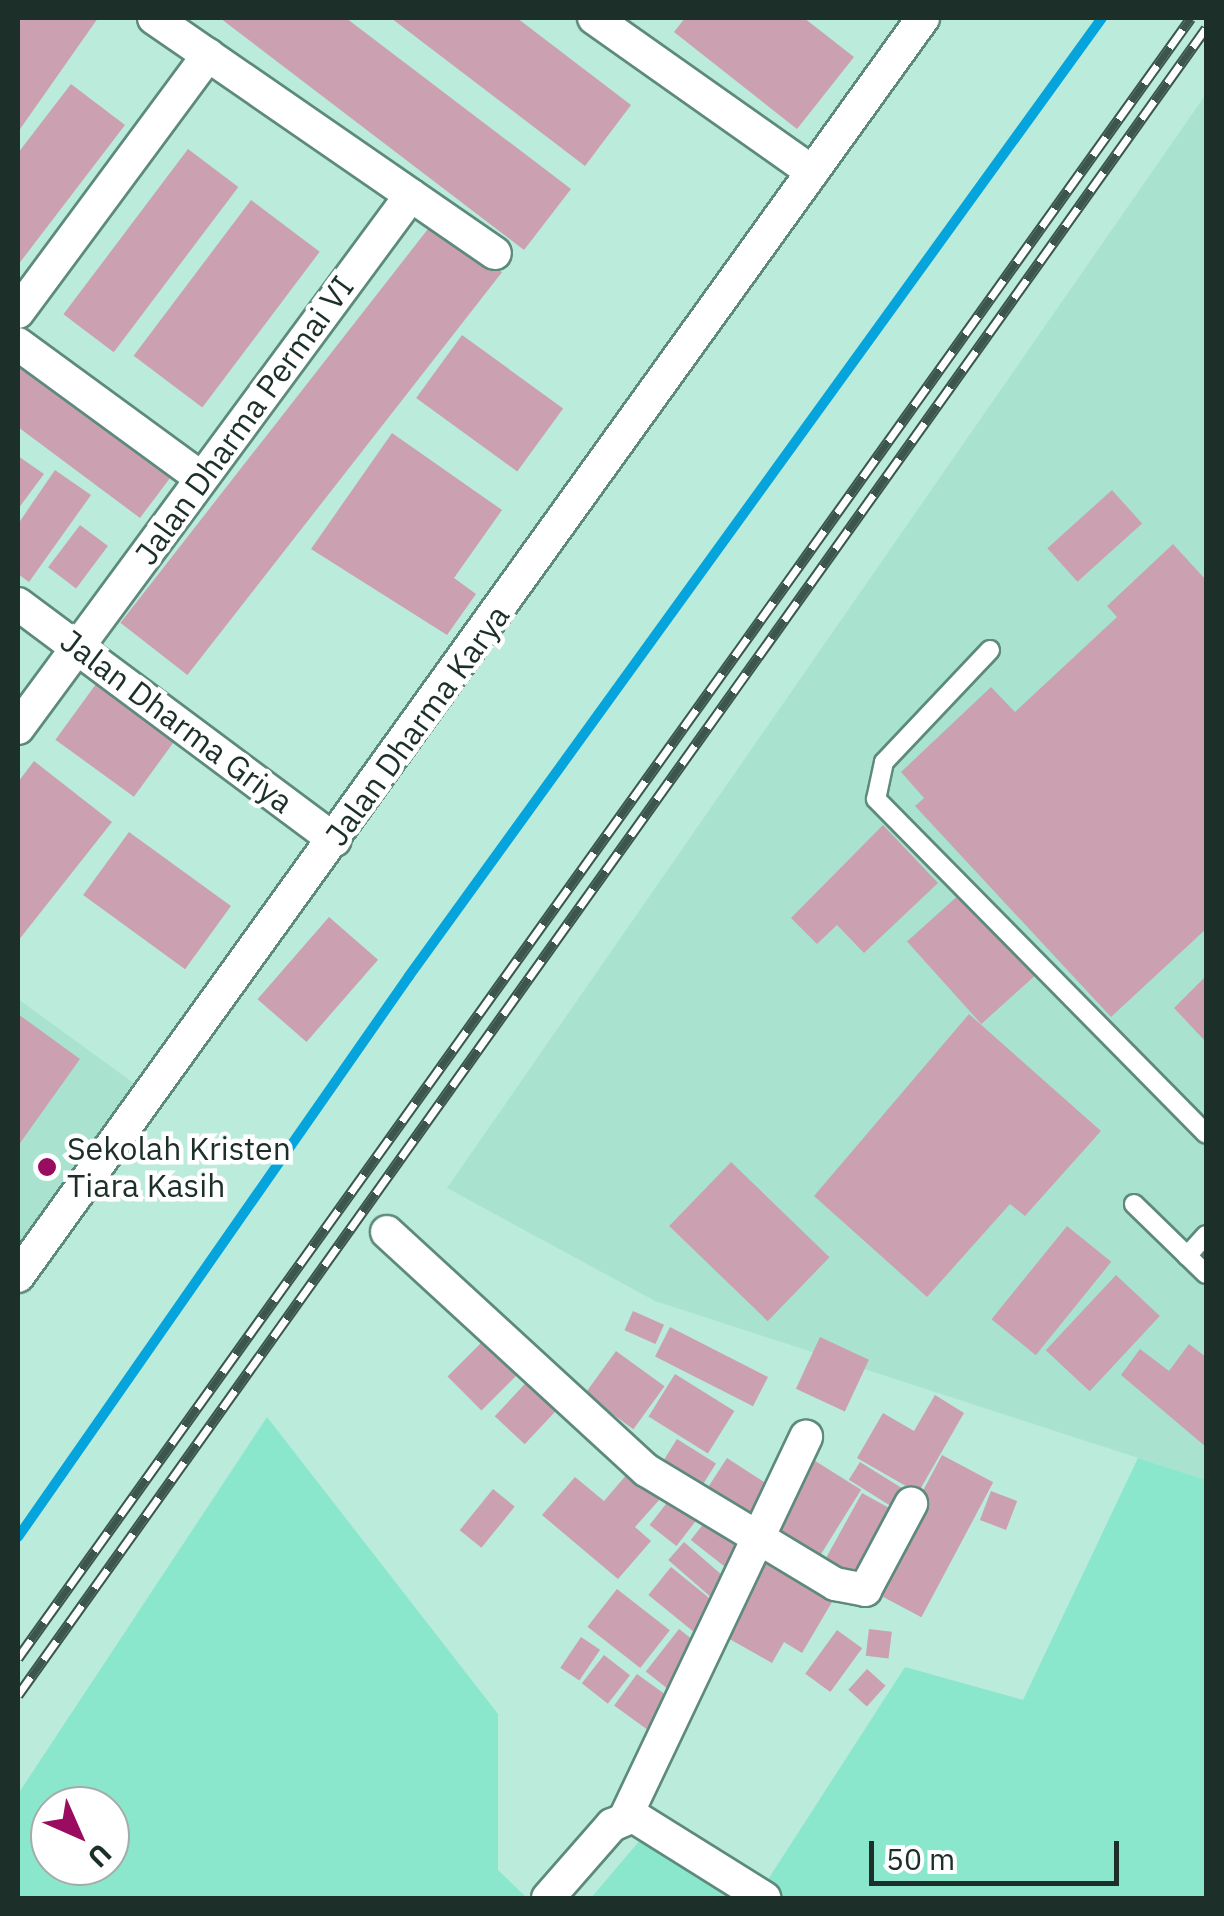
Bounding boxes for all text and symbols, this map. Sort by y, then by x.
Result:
street label: Jalan Dharma Permai VI [127,268,361,572]
street label: Jalan Dharma Karya [317,597,517,853]
street label: Jalan Dharma Griya [53,621,301,821]
place label: Sekolah Kristen Tiara Kasih [67,1130,291,1205]
marker: Sekolah Kristen Tiara Kasih [36,1156,58,1178]
north arrow [30,1786,130,1886]
scale bar [874,1821,1124,1883]
text: U [80,1836,120,1876]
text: 50 m [886,1839,955,1878]

